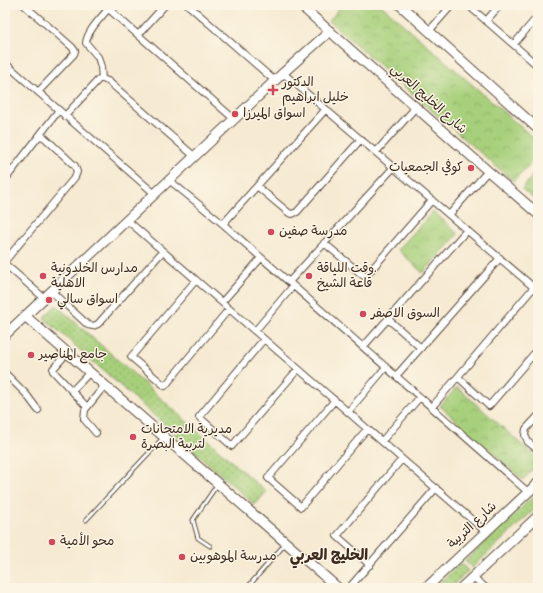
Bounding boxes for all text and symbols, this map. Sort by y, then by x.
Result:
street label: شارع الخليج العربي [386,60,470,140]
place label: الدكتور خليل ابراهيم [281,74,349,108]
marker: الدكتور خليل ابراهيم [267,84,279,96]
place label: اسواق الميرزا [243,105,306,124]
marker: اسواق الميرزا [230,109,240,119]
place label: كوفي الجمعيات [389,158,463,178]
marker: كوفي الجمعيات [466,163,476,173]
place label: مدرسة صفين [279,223,348,242]
marker: مدرسة صفين [266,227,276,237]
place label: مدارس الخلدونية الاهلية [51,260,138,294]
place label: وقت اللياقة. قاعة الشيخ [317,260,376,294]
marker: مدارس الخلدونية الاهلية [38,271,48,281]
marker: وقت اللياقة. قاعة الشيخ [304,271,314,281]
place label: اسواق سالي [57,291,118,310]
marker: اسواق سالي [44,295,54,305]
place label: السوق الاصفر [370,305,440,324]
marker: السوق الاصفر [358,309,368,319]
place label: جامع المناصير [38,346,107,365]
marker: جامع المناصير [26,350,36,360]
place label: مديرية الامتحانات لتربية البصرة [141,421,232,455]
marker: مديرية الامتحانات لتربية البصرة [128,432,138,442]
street label: شارع التربية [444,498,502,554]
place label: محو الأمية [60,532,114,552]
marker: محو الأمية [47,537,57,547]
district label: الخليج العربي [290,546,368,569]
place label: مدرسة الموهوبين [190,548,277,567]
marker: مدرسة الموهوبين [177,552,187,562]

